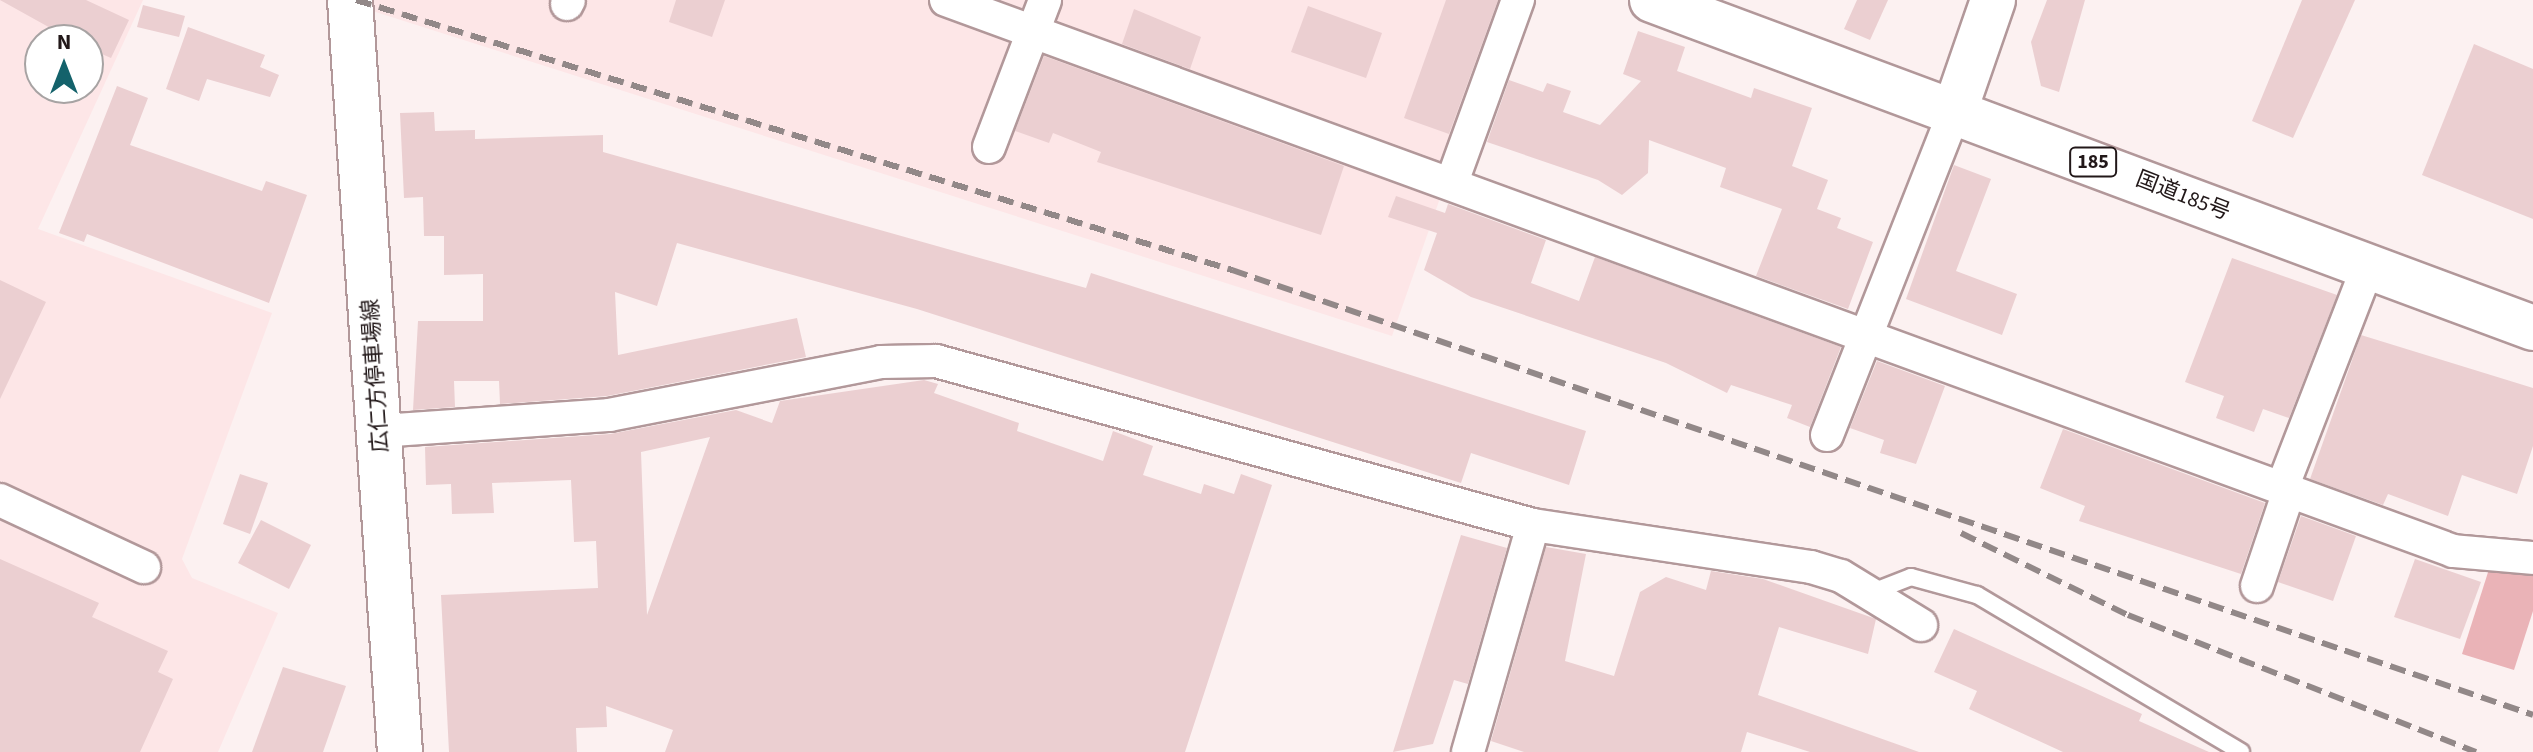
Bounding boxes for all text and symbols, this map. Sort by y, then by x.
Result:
north arrow [24,24,104,104]
text: N [57,26,71,58]
road number: 185 [2069,146,2117,178]
street label: 国道185号 [2132,166,2234,226]
street label: 広仁方停車場線 [357,298,395,454]

